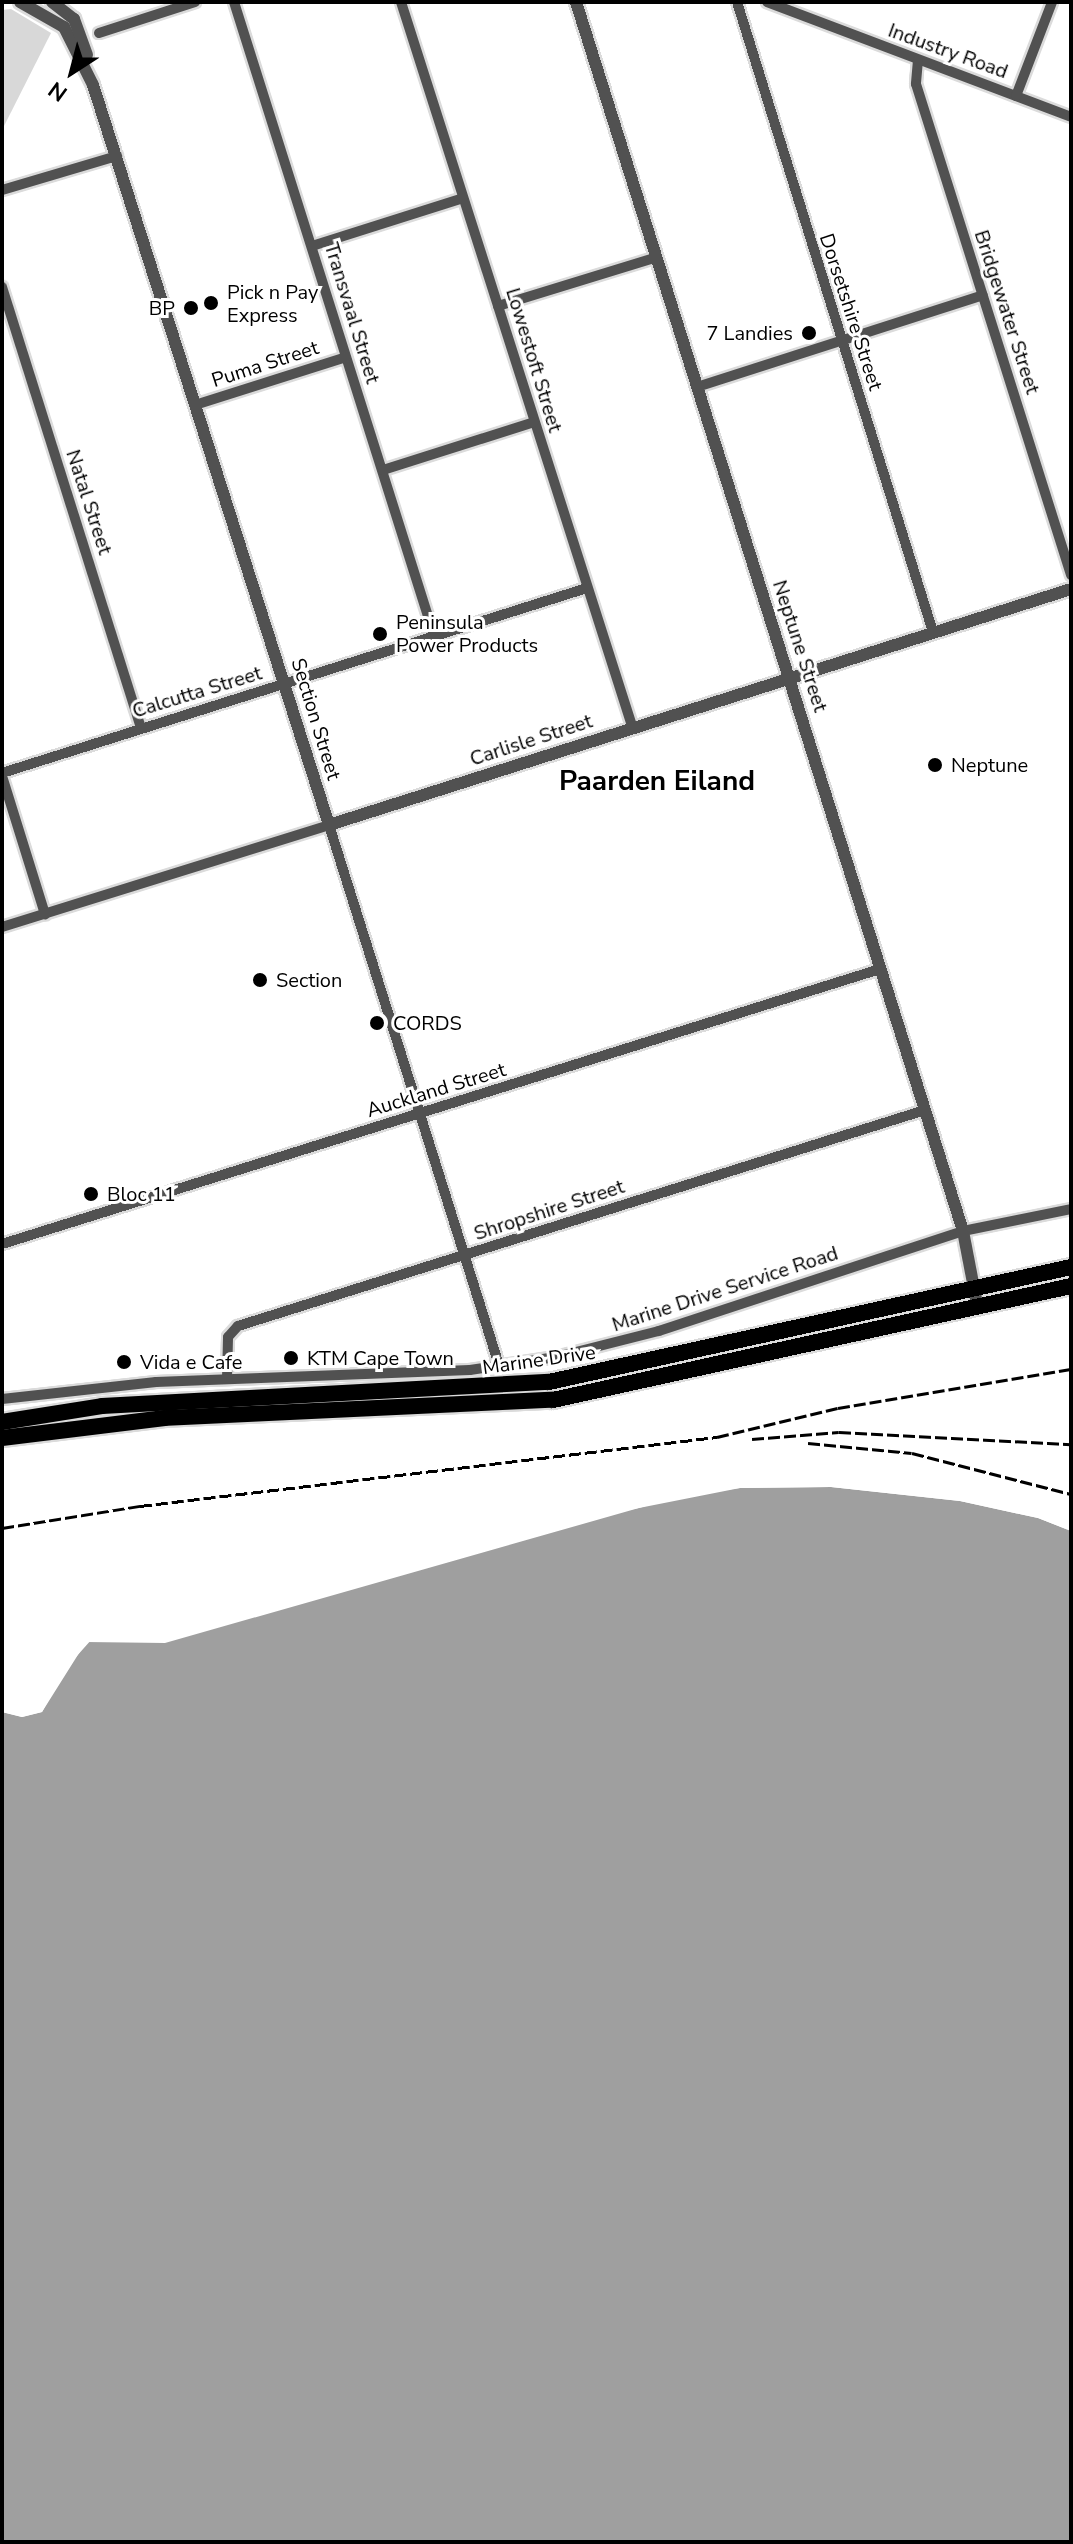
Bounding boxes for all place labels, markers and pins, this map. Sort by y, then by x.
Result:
place label: Pick n Pay Express [227,280,318,327]
marker: Pick n Pay Express [202,294,220,312]
place label: BP [149,296,175,320]
marker: BP [182,299,200,317]
place label: 7 Landies [706,321,793,345]
marker: 7 Landies [800,324,818,342]
place label: Peninsula Power Products [396,610,538,657]
marker: Peninsula Power Products [371,625,389,643]
place label: Neptune [951,753,1028,777]
marker: Neptune [926,756,944,774]
place label: Section [276,968,342,992]
marker: Section [251,971,269,989]
place label: CORDS [393,1011,462,1035]
marker: CORDS [368,1014,386,1032]
place label: Bloc 11 [107,1182,176,1206]
marker: Bloc 11 [82,1185,100,1203]
place label: KTM Cape Town [307,1346,454,1370]
marker: KTM Cape Town [282,1349,300,1367]
place label: Vida e Cafe [140,1350,242,1374]
marker: Vida e Cafe [115,1353,133,1371]

